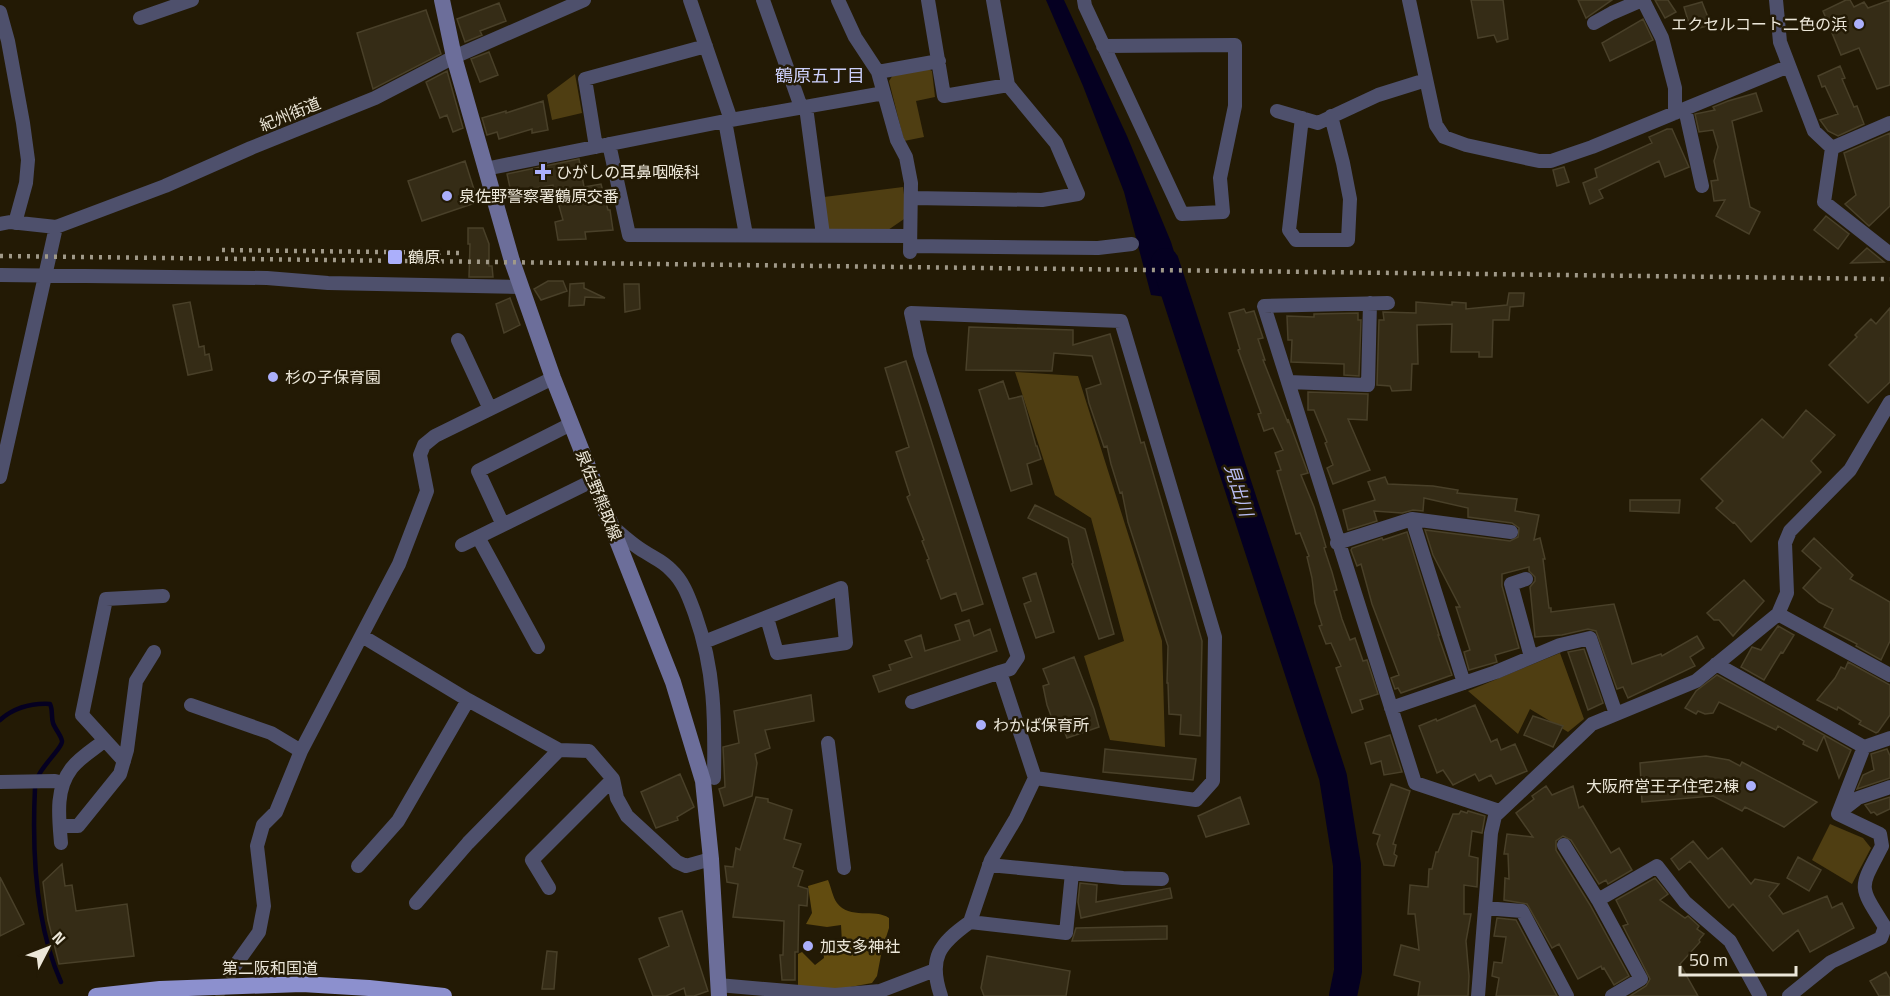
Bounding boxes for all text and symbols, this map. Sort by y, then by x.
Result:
place label: エクセルコート二色の浜 [1671,12,1847,36]
marker: エクセルコート二色の浜 [1852,17,1866,31]
district label: 鶴原五丁目 [775,62,865,89]
street label: 紀州街道 [256,91,324,137]
place label: ひがしの耳鼻咽喉科 [556,160,700,184]
marker: ひがしの耳鼻咽喉科 [534,163,552,181]
place label: 泉佐野警察署鶴原交番 [459,184,619,208]
marker: 泉佐野警察署鶴原交番 [440,189,454,203]
place label: 鶴原 [408,245,440,269]
marker: 鶴原 [386,248,404,266]
place label: 杉の子保育園 [285,365,381,389]
marker: 杉の子保育園 [266,370,280,384]
street label: 泉佐野熊取線 [570,446,628,544]
water label: 見出川 [1218,460,1261,522]
place label: わかば保育所 [993,713,1089,737]
marker: わかば保育所 [974,718,988,732]
place label: 大阪府営王子住宅2棟 [1586,774,1739,798]
marker: 大阪府営王子住宅2棟 [1744,779,1758,793]
north arrow [18,918,78,978]
text: N [47,926,72,950]
place label: 加支多神社 [820,934,900,958]
marker: 加支多神社 [801,939,815,953]
scale bar [1680,939,1796,977]
text: 50 m [1689,946,1728,973]
street label: 第二阪和国道 [222,956,318,980]

